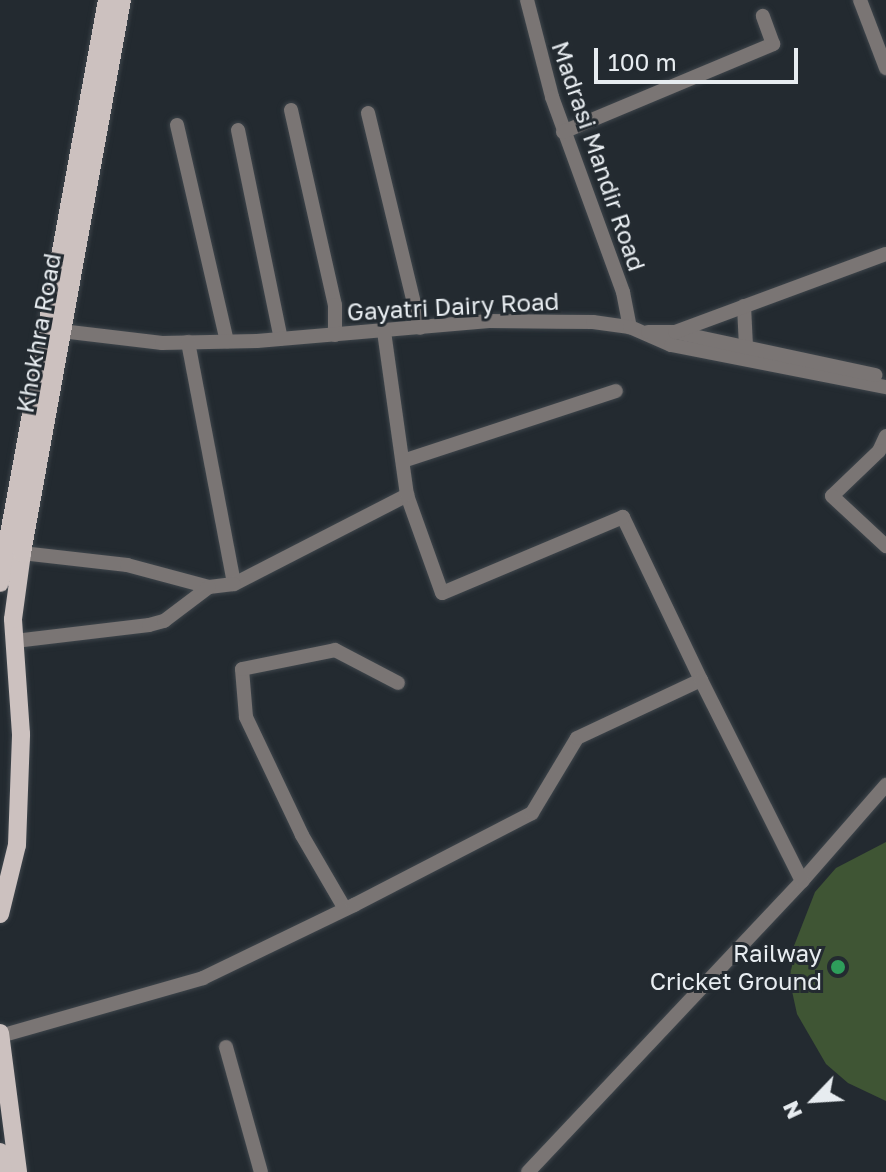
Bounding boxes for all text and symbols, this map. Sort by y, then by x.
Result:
scale bar [598,32,802,82]
street label: Madrasi Mandir Road [546,37,652,275]
text: 100 m [608,47,677,76]
street label: Khokhra Road [10,251,66,415]
street label: Gayatri Dairy Road [346,286,560,326]
place label: Railway Cricket Ground [650,939,822,995]
marker: Railway Cricket Ground [829,958,847,976]
north arrow [774,1060,854,1140]
text: N [776,1097,808,1124]

